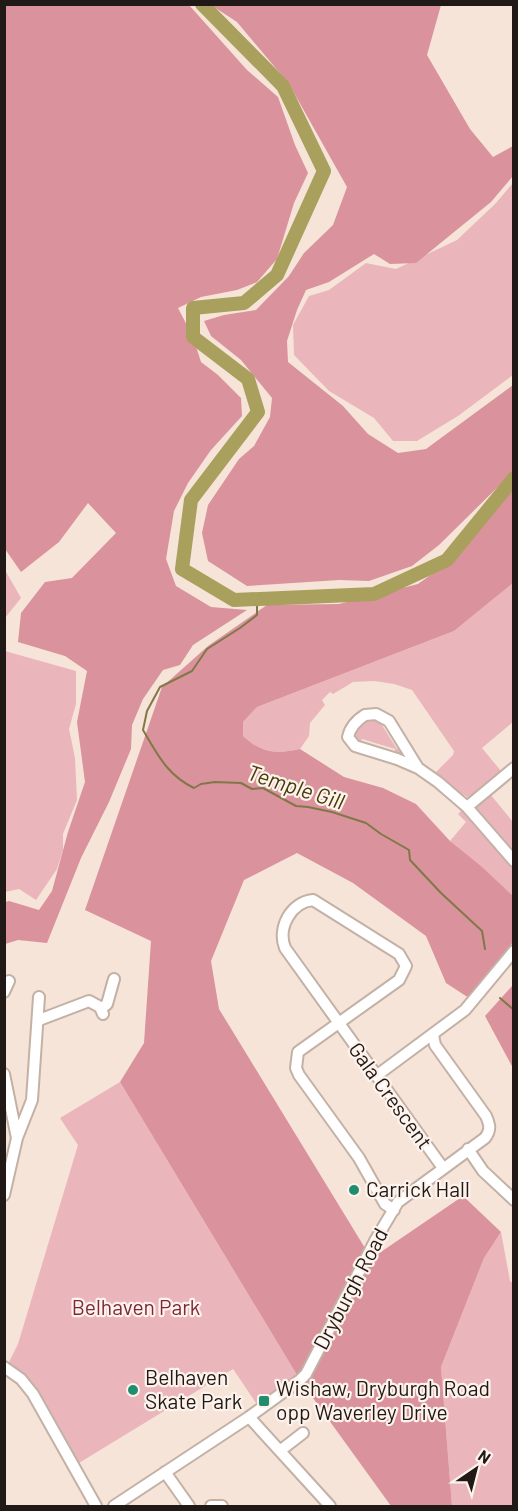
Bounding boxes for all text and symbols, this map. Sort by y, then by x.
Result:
water label: Temple Gill [245,758,348,814]
street label: Gala Crescent [344,1037,438,1153]
place label: Carrick Hall [366,1176,470,1201]
marker: Carrick Hall [347,1183,361,1197]
street label: Dryburgh Road [307,1223,392,1353]
park label: Belhaven Park [72,1294,200,1319]
place label: Belhaven Skate Park [145,1364,242,1413]
place label: Wishaw, Dryburgh Road opp Waverley Drive [276,1375,490,1424]
marker: Belhaven Skate Park [126,1383,140,1397]
marker: Wishaw, Dryburgh Road opp Waverley Drive [257,1394,271,1408]
north arrow [446,1439,506,1499]
text: N [475,1445,495,1467]

